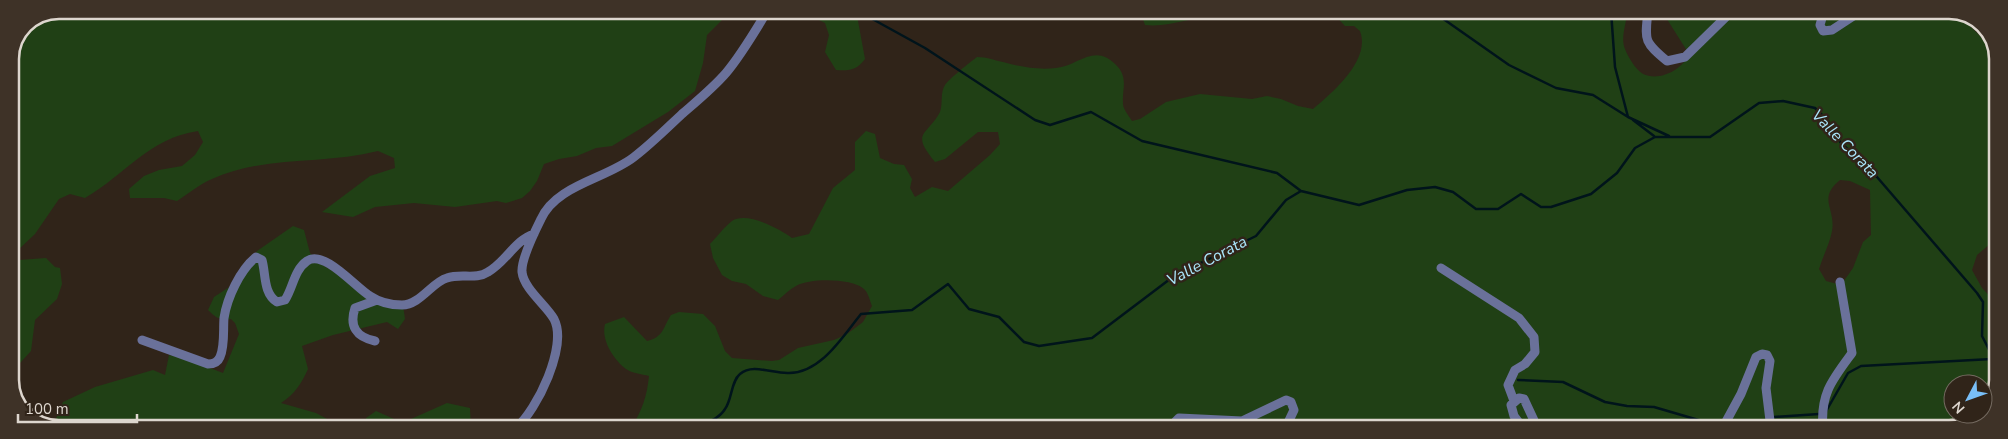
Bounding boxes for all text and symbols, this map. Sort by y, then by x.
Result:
water label: Valle Corata [1807,105,1883,183]
water label: Valle Corata [1163,231,1251,291]
north arrow [1943,374,1993,424]
scale bar [18,392,136,424]
text: N [1948,397,1969,417]
text: 100 m [25,399,69,419]

